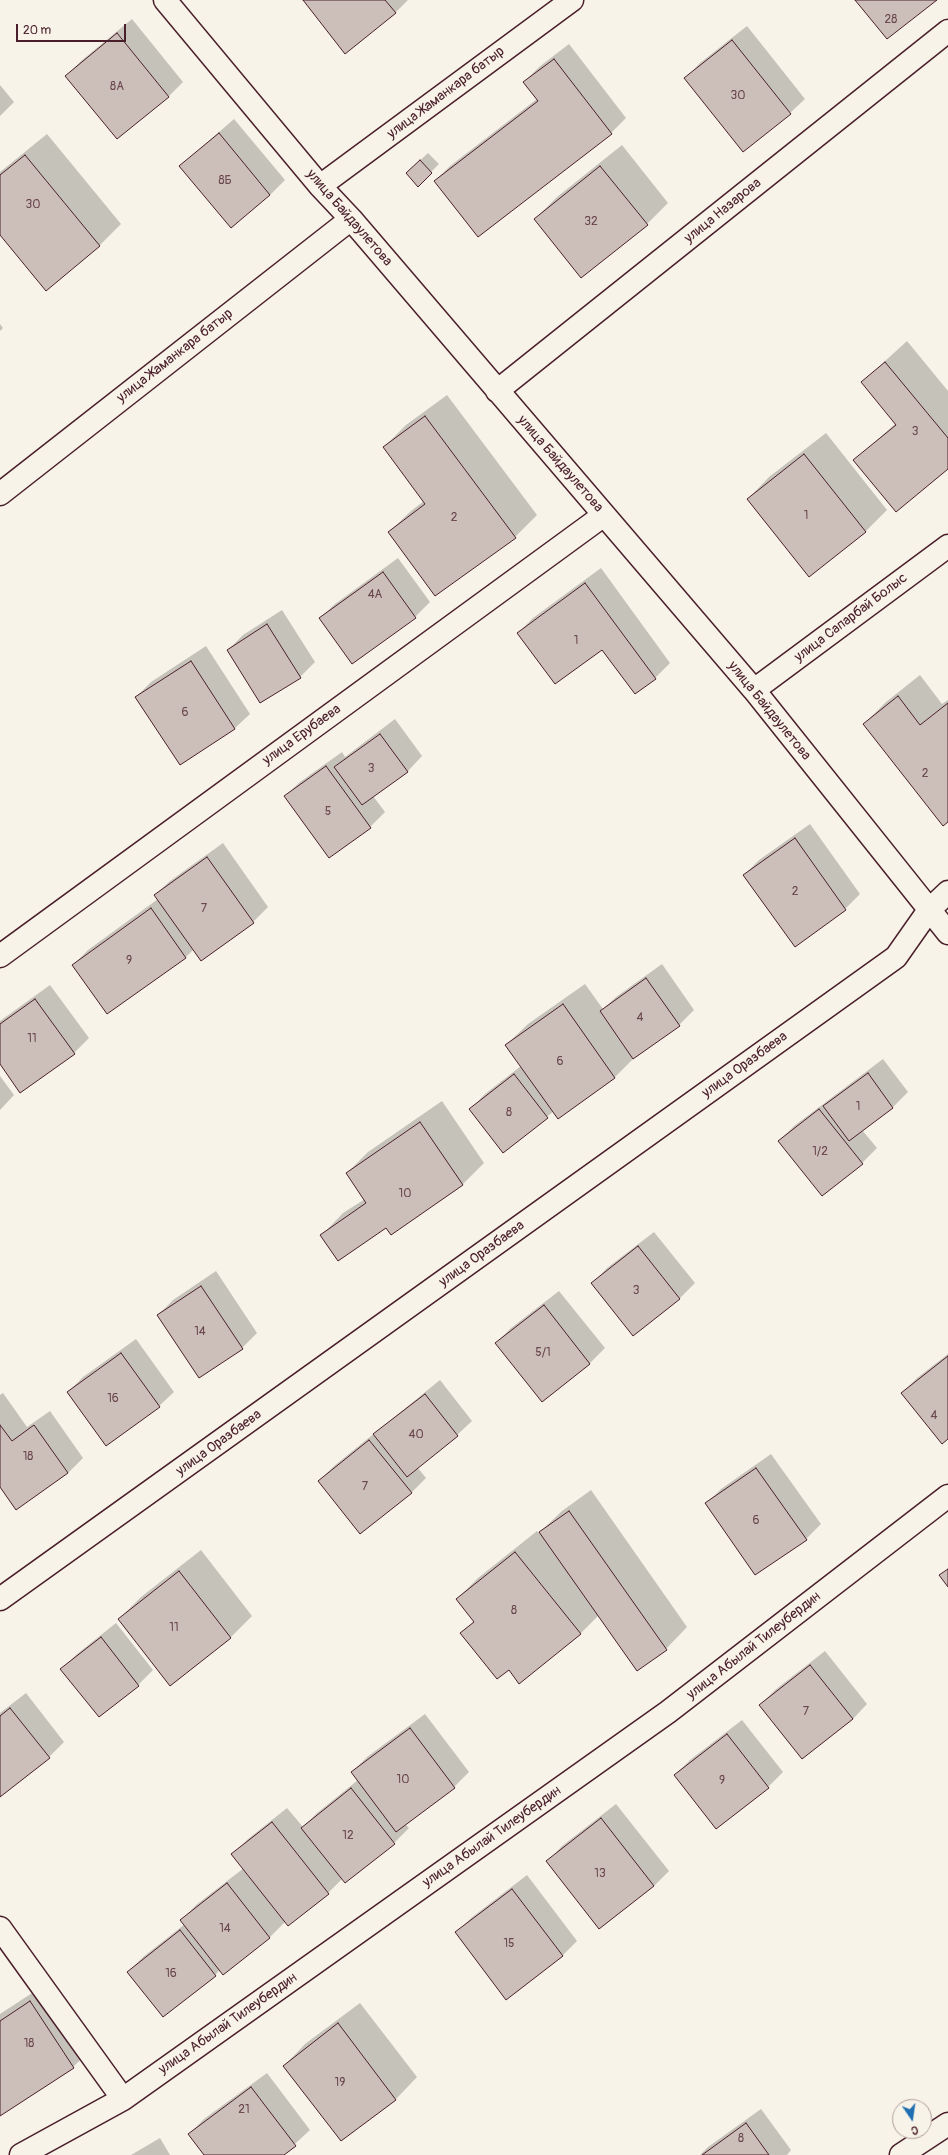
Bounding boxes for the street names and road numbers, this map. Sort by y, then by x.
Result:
street label: улица Жаманкара батыр [384,43,508,143]
street label: улица Байдаулетова [302,166,396,270]
street label: улица Назарова [681,175,765,247]
street label: улица Жаманкара батыр [114,305,236,407]
street label: улица Байдаулетова [513,412,607,516]
street label: улица Cапарбай Болыс [791,570,911,666]
street label: улица Байдаулетова [724,658,814,764]
street label: улица Ерубаева [260,701,344,769]
street label: улица Оразбаева [699,1028,791,1102]
street label: улица Оразбаева [436,1217,528,1291]
street label: улица Оразбаева [173,1406,265,1480]
street label: улица Абылай Тилеубердин [684,1589,824,1703]
street label: улица Абылай Тилеубердин [420,1783,564,1891]
street label: улица Абылай Тилеубердин [156,1970,300,2078]

